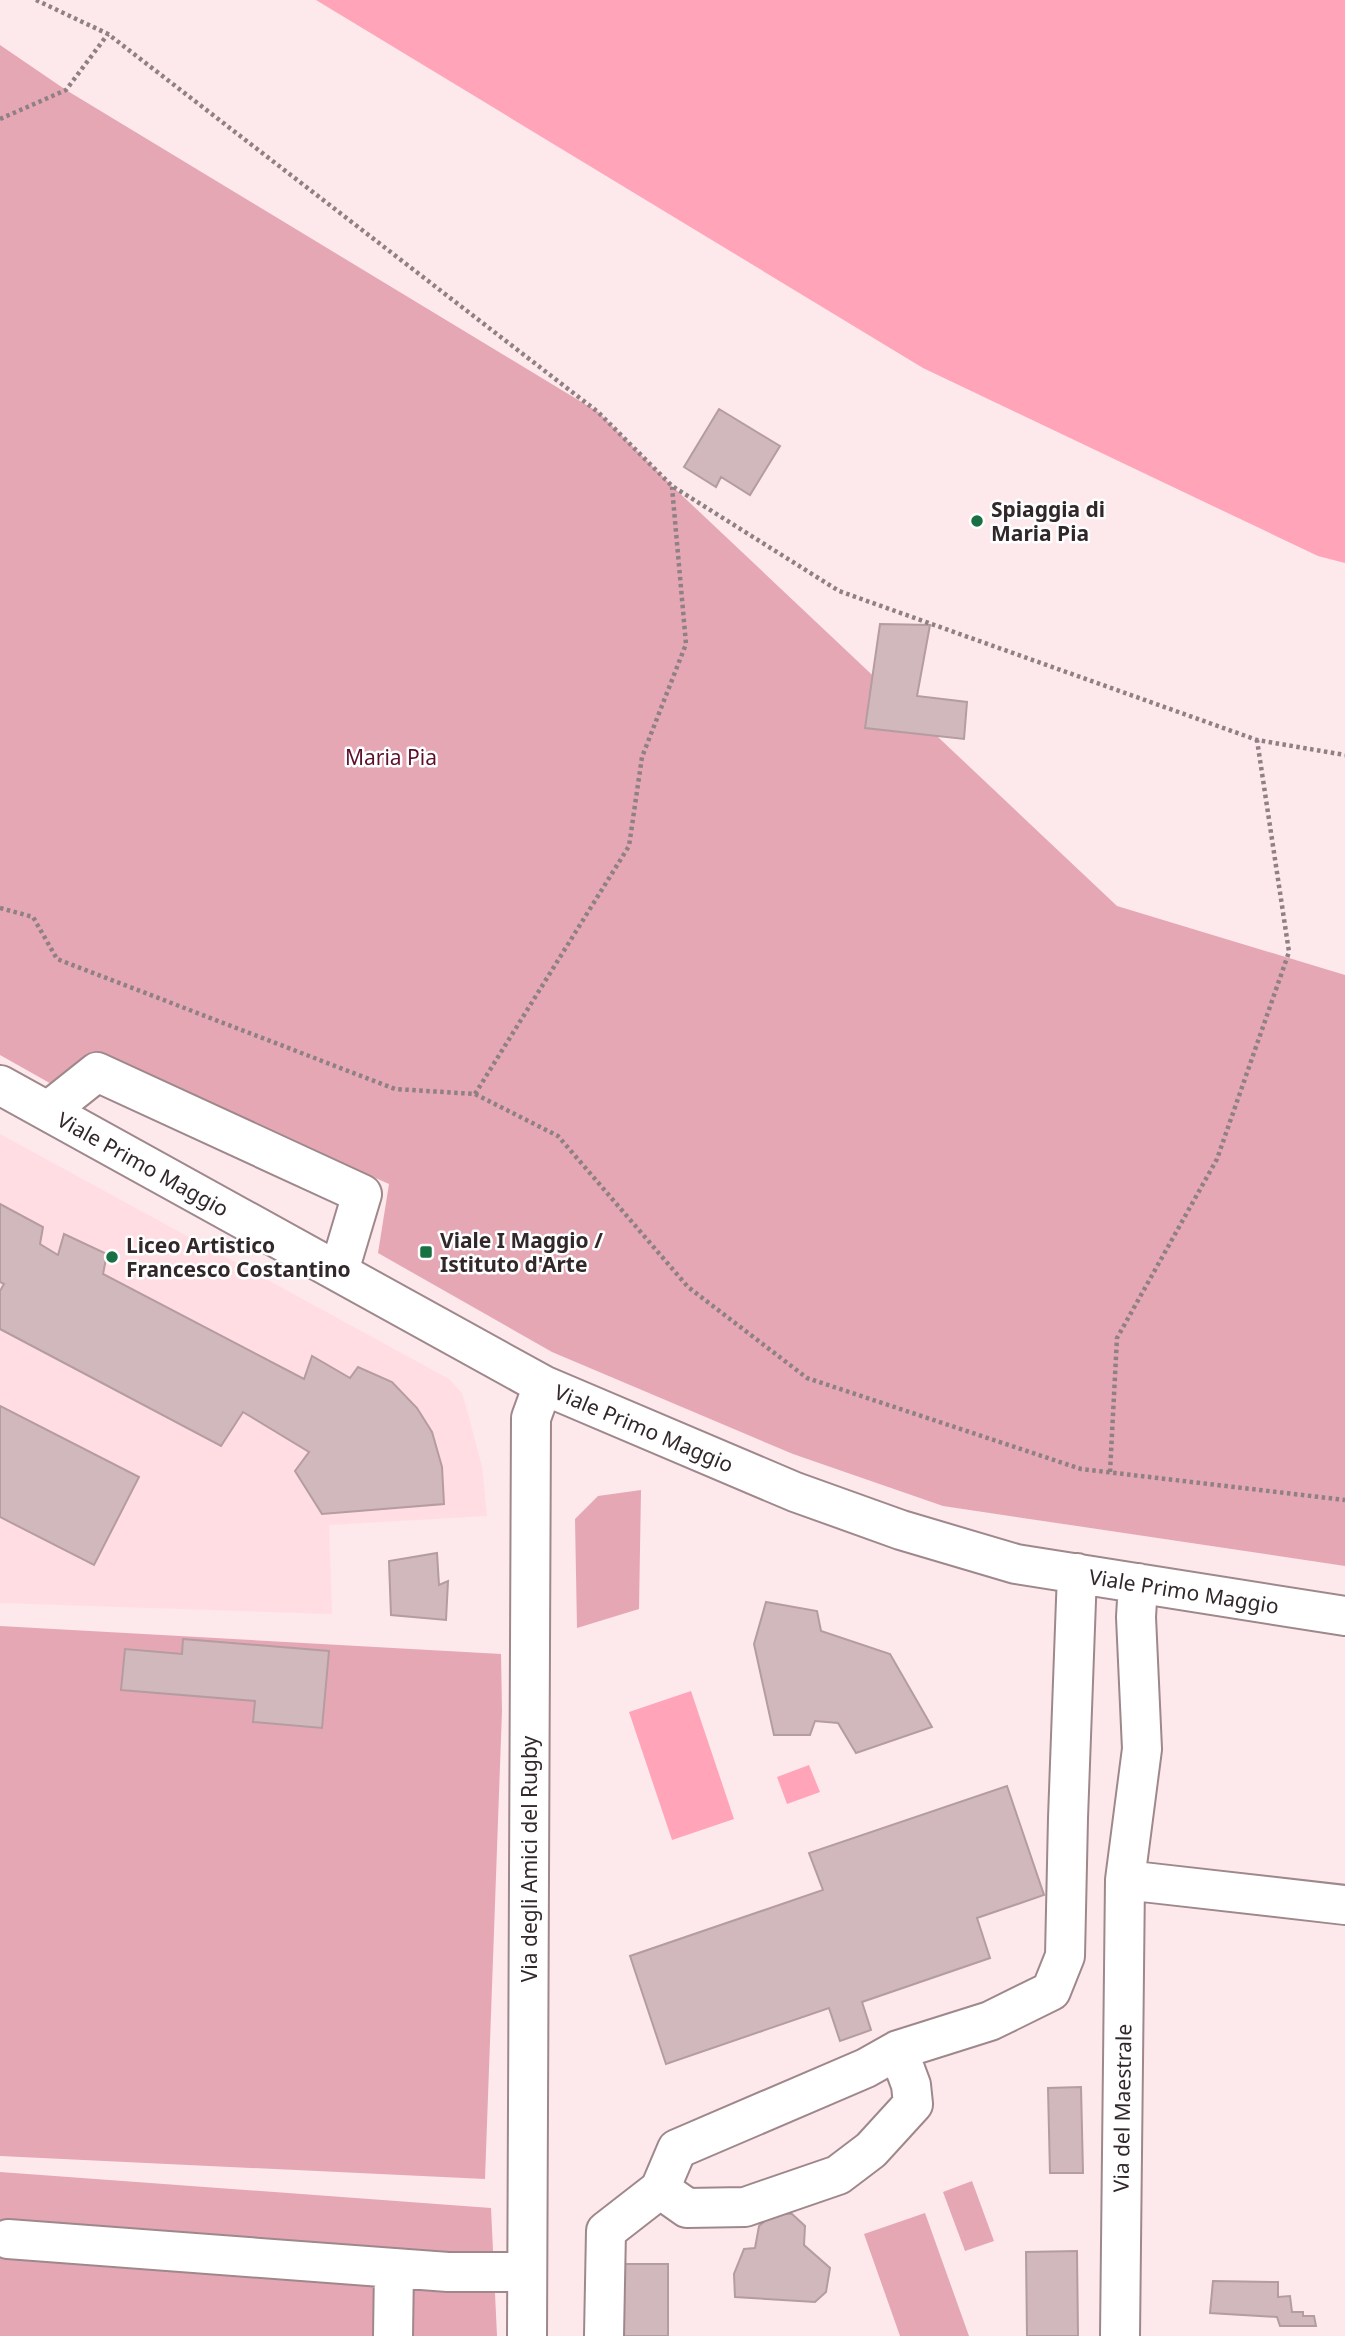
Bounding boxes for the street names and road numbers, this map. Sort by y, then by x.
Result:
street label: Viale Primo Maggio [52,1105,234,1223]
street label: Viale Primo Maggio [550,1378,738,1478]
street label: Viale Primo Maggio [1087,1562,1281,1620]
street label: Via degli Amici del Rugby [515,1735,543,1982]
street label: Via del Maestrale [1107,2024,1137,2192]

